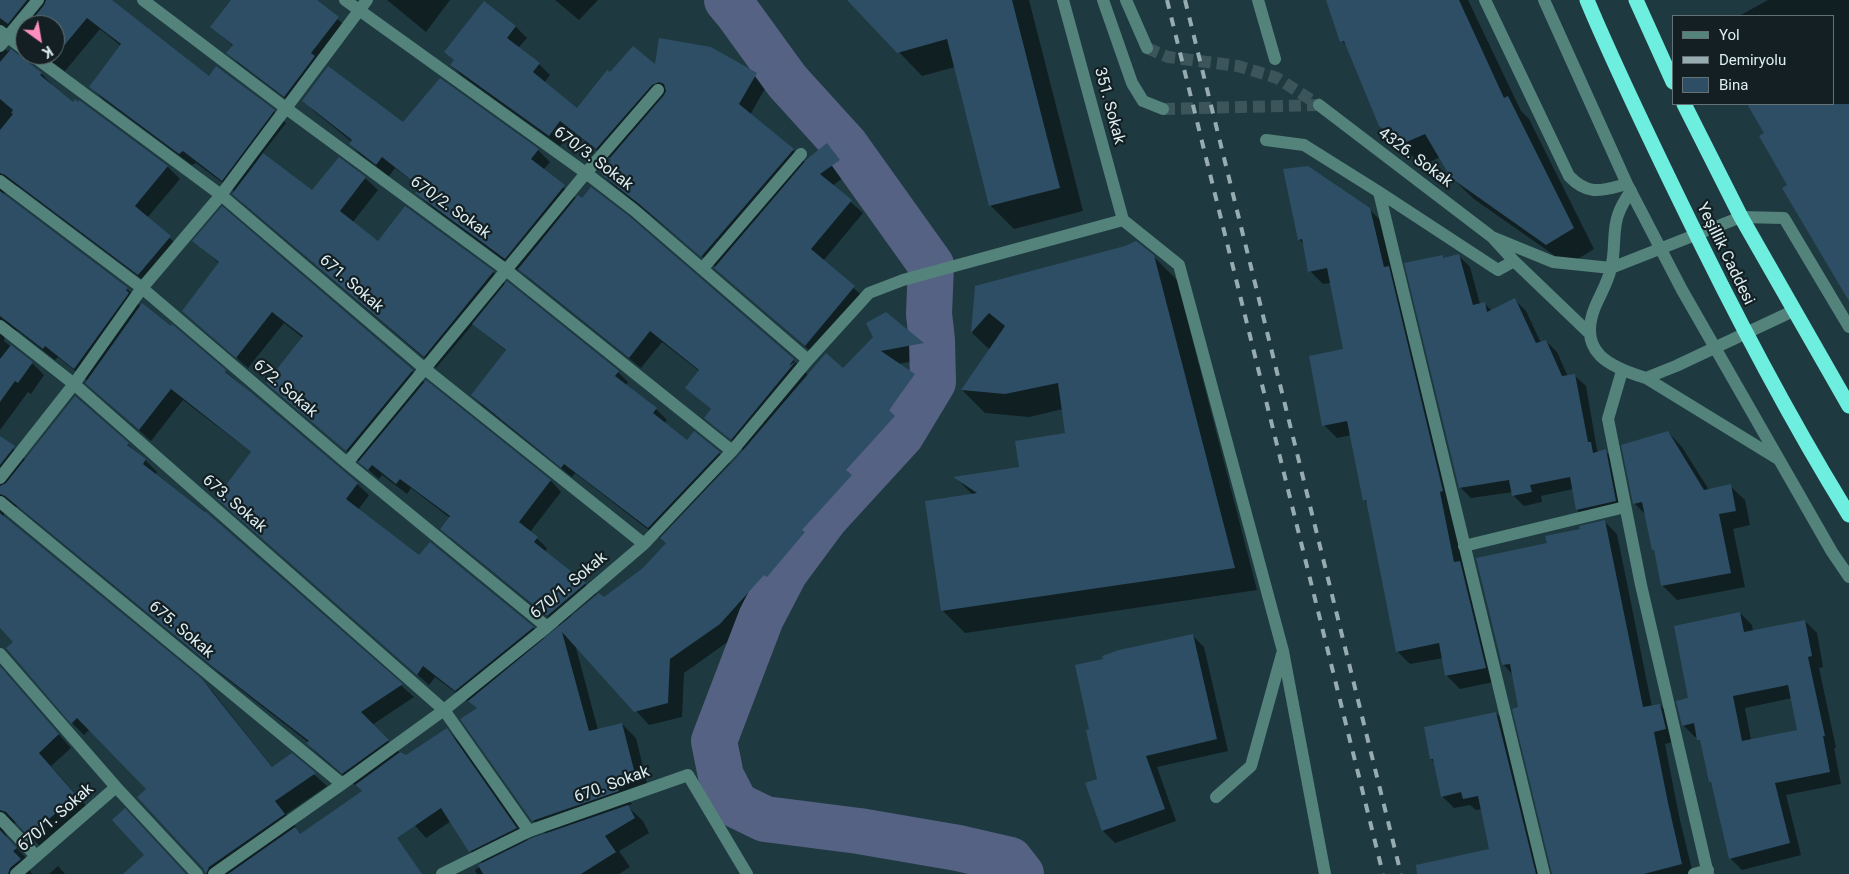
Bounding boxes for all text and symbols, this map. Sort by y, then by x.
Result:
north arrow [15,15,65,65]
legend [1672,15,1834,105]
text: Yol [1719,26,1740,44]
text: K [39,43,55,61]
text: Demiryolu [1719,51,1786,69]
street label: 351. Sokak [1090,66,1128,146]
text: Bina [1719,76,1748,94]
street label: 670/3. Sokak [550,123,636,195]
street label: 4326. Sokak [1374,124,1456,192]
street label: 670/2. Sokak [406,173,494,243]
street label: Yeşillik Caddesi [1692,200,1758,308]
street label: 671. Sokak [315,251,387,317]
street label: 672. Sokak [249,356,321,422]
street label: 673. Sokak [198,471,270,537]
street label: 670/1. Sokak [527,548,611,624]
street label: 675. Sokak [145,597,217,663]
street label: 670. Sokak [572,763,652,807]
street label: 670/1. Sokak [14,780,98,856]

